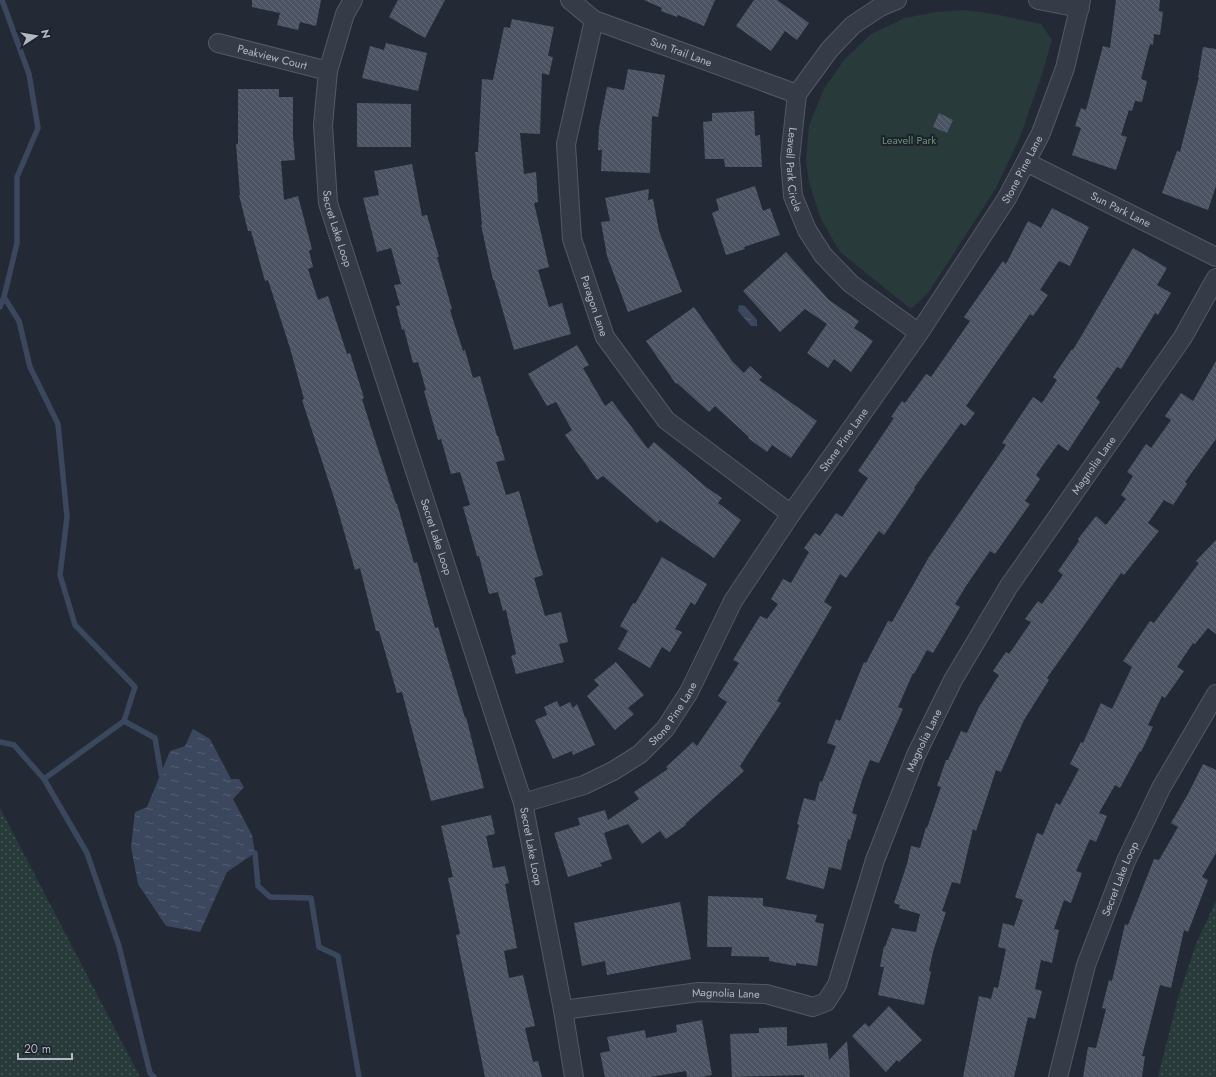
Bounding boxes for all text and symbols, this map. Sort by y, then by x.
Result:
north arrow [16,16,56,56]
text: N [37,28,55,40]
street label: Sun Trail Lane [648,33,715,70]
street label: Peakview Court [236,40,309,73]
street label: Leavell Park Circle [782,127,807,214]
park label: Leavell Park [882,132,936,148]
street label: Stone Pine Lane [998,132,1047,207]
street label: Sun Park Lane [1088,188,1154,231]
street label: Secret Lake Loop [319,190,356,269]
street label: Paragon Lane [577,274,612,339]
street label: Stone Pine Lane [816,404,872,475]
street label: Magnolia Lane [1067,432,1120,498]
street label: Secret Lake Loop [417,497,456,577]
street label: Stone Pine Lane [645,679,701,749]
street label: Magnolia Lane [902,706,946,774]
street label: Secret Lake Loop [516,806,547,887]
street label: Secret Lake Loop [1098,839,1142,919]
street label: Magnolia Lane [691,984,760,1002]
scale bar [18,1035,72,1061]
text: 20 m [24,1040,51,1058]

